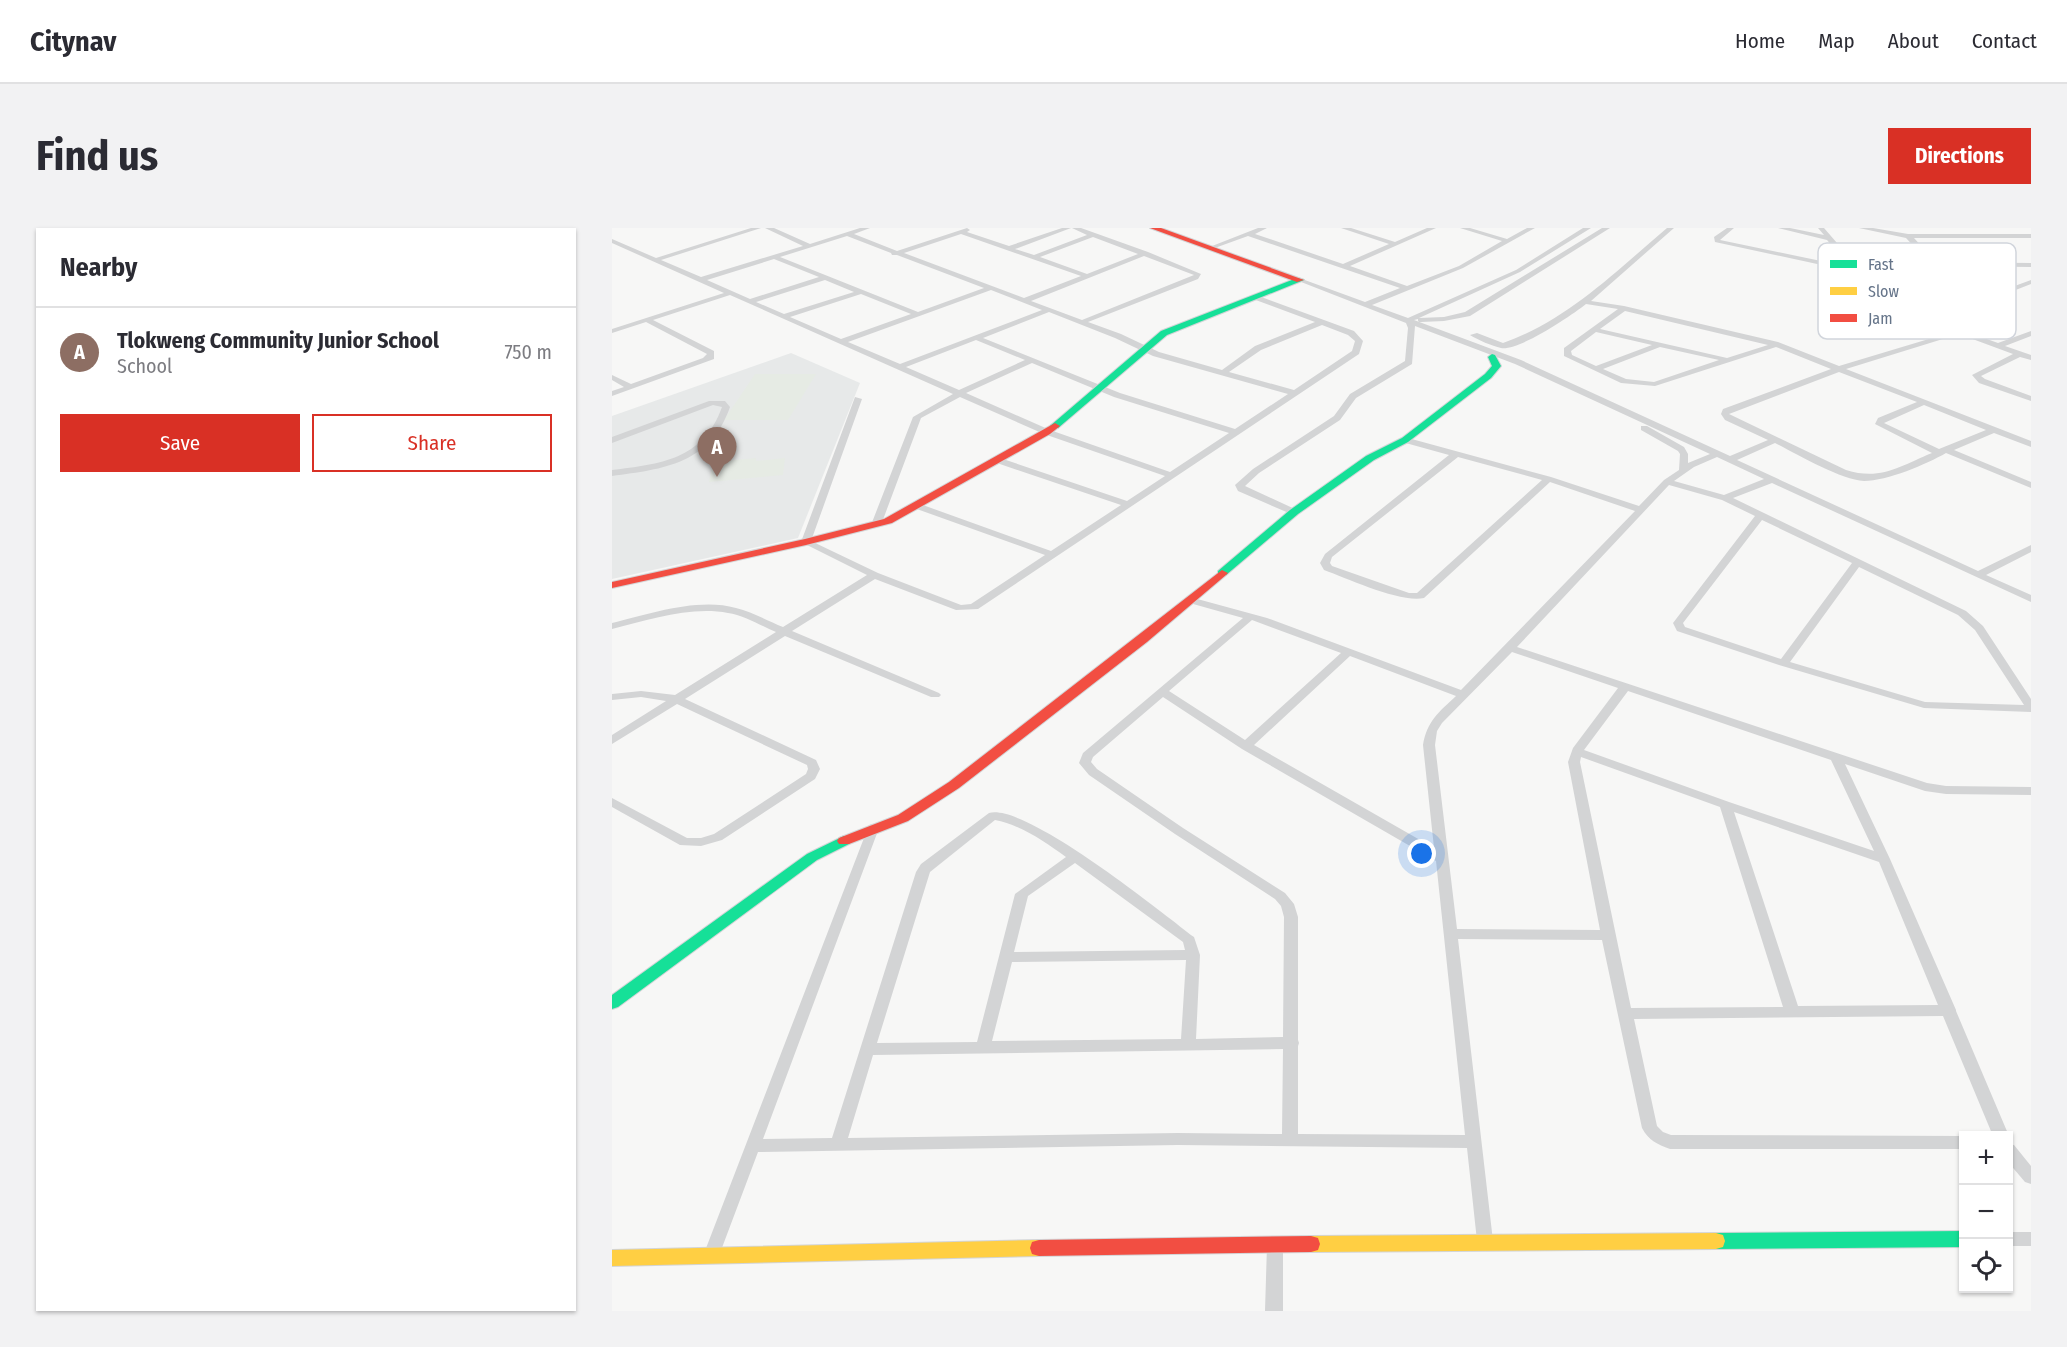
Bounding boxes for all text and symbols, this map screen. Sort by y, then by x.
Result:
text: Citynav [30,25,116,58]
text: Home [1735,28,1785,54]
text: Map [1818,28,1855,54]
text: About [1888,28,1939,54]
text: Contact [1972,28,2037,54]
button: Directions [1888,128,2031,184]
text: Find us [36,131,158,181]
legend [1818,243,2016,339]
text: Nearby [60,252,137,283]
text: Fast [1868,255,1895,274]
text: Slow [1868,282,1899,301]
text: Jam [1868,309,1893,328]
text: Tlokweng Community Junior School [117,327,439,354]
text: A [74,340,85,364]
text: 750 m [505,340,552,364]
text: School [117,354,172,378]
button: Save [60,414,300,472]
button: Share [312,414,552,472]
pin: A [698,428,736,477]
your location [1407,839,1436,868]
map controls [1959,1131,2013,1293]
button: + [1959,1131,2013,1185]
button: − [1959,1185,2013,1239]
button: locate [1959,1239,2013,1293]

